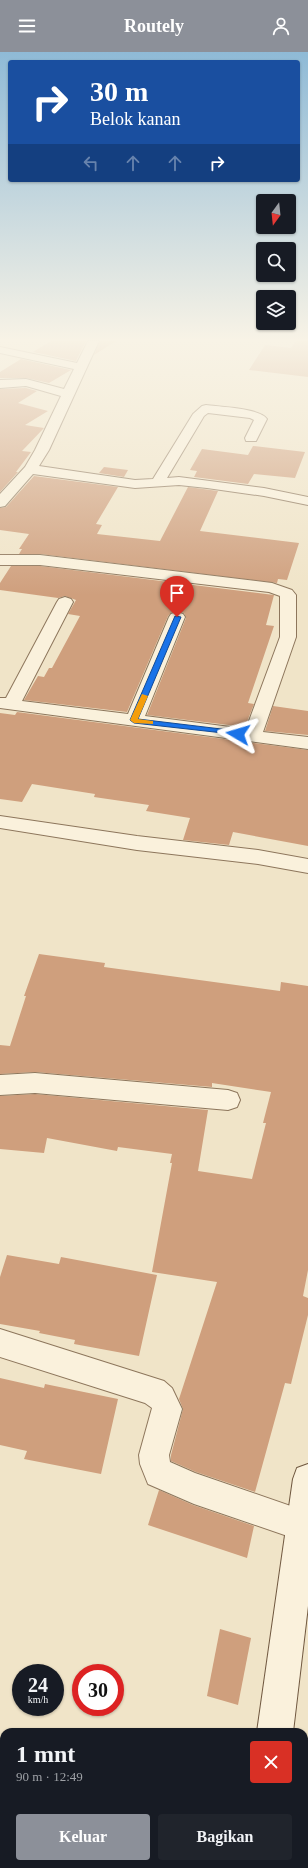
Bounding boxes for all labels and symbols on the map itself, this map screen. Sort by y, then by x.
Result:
north arrow [256,194,296,234]
pin [160,576,194,617]
position arrow [217,713,259,755]
speed limit sign: 30 [72,1664,124,1716]

